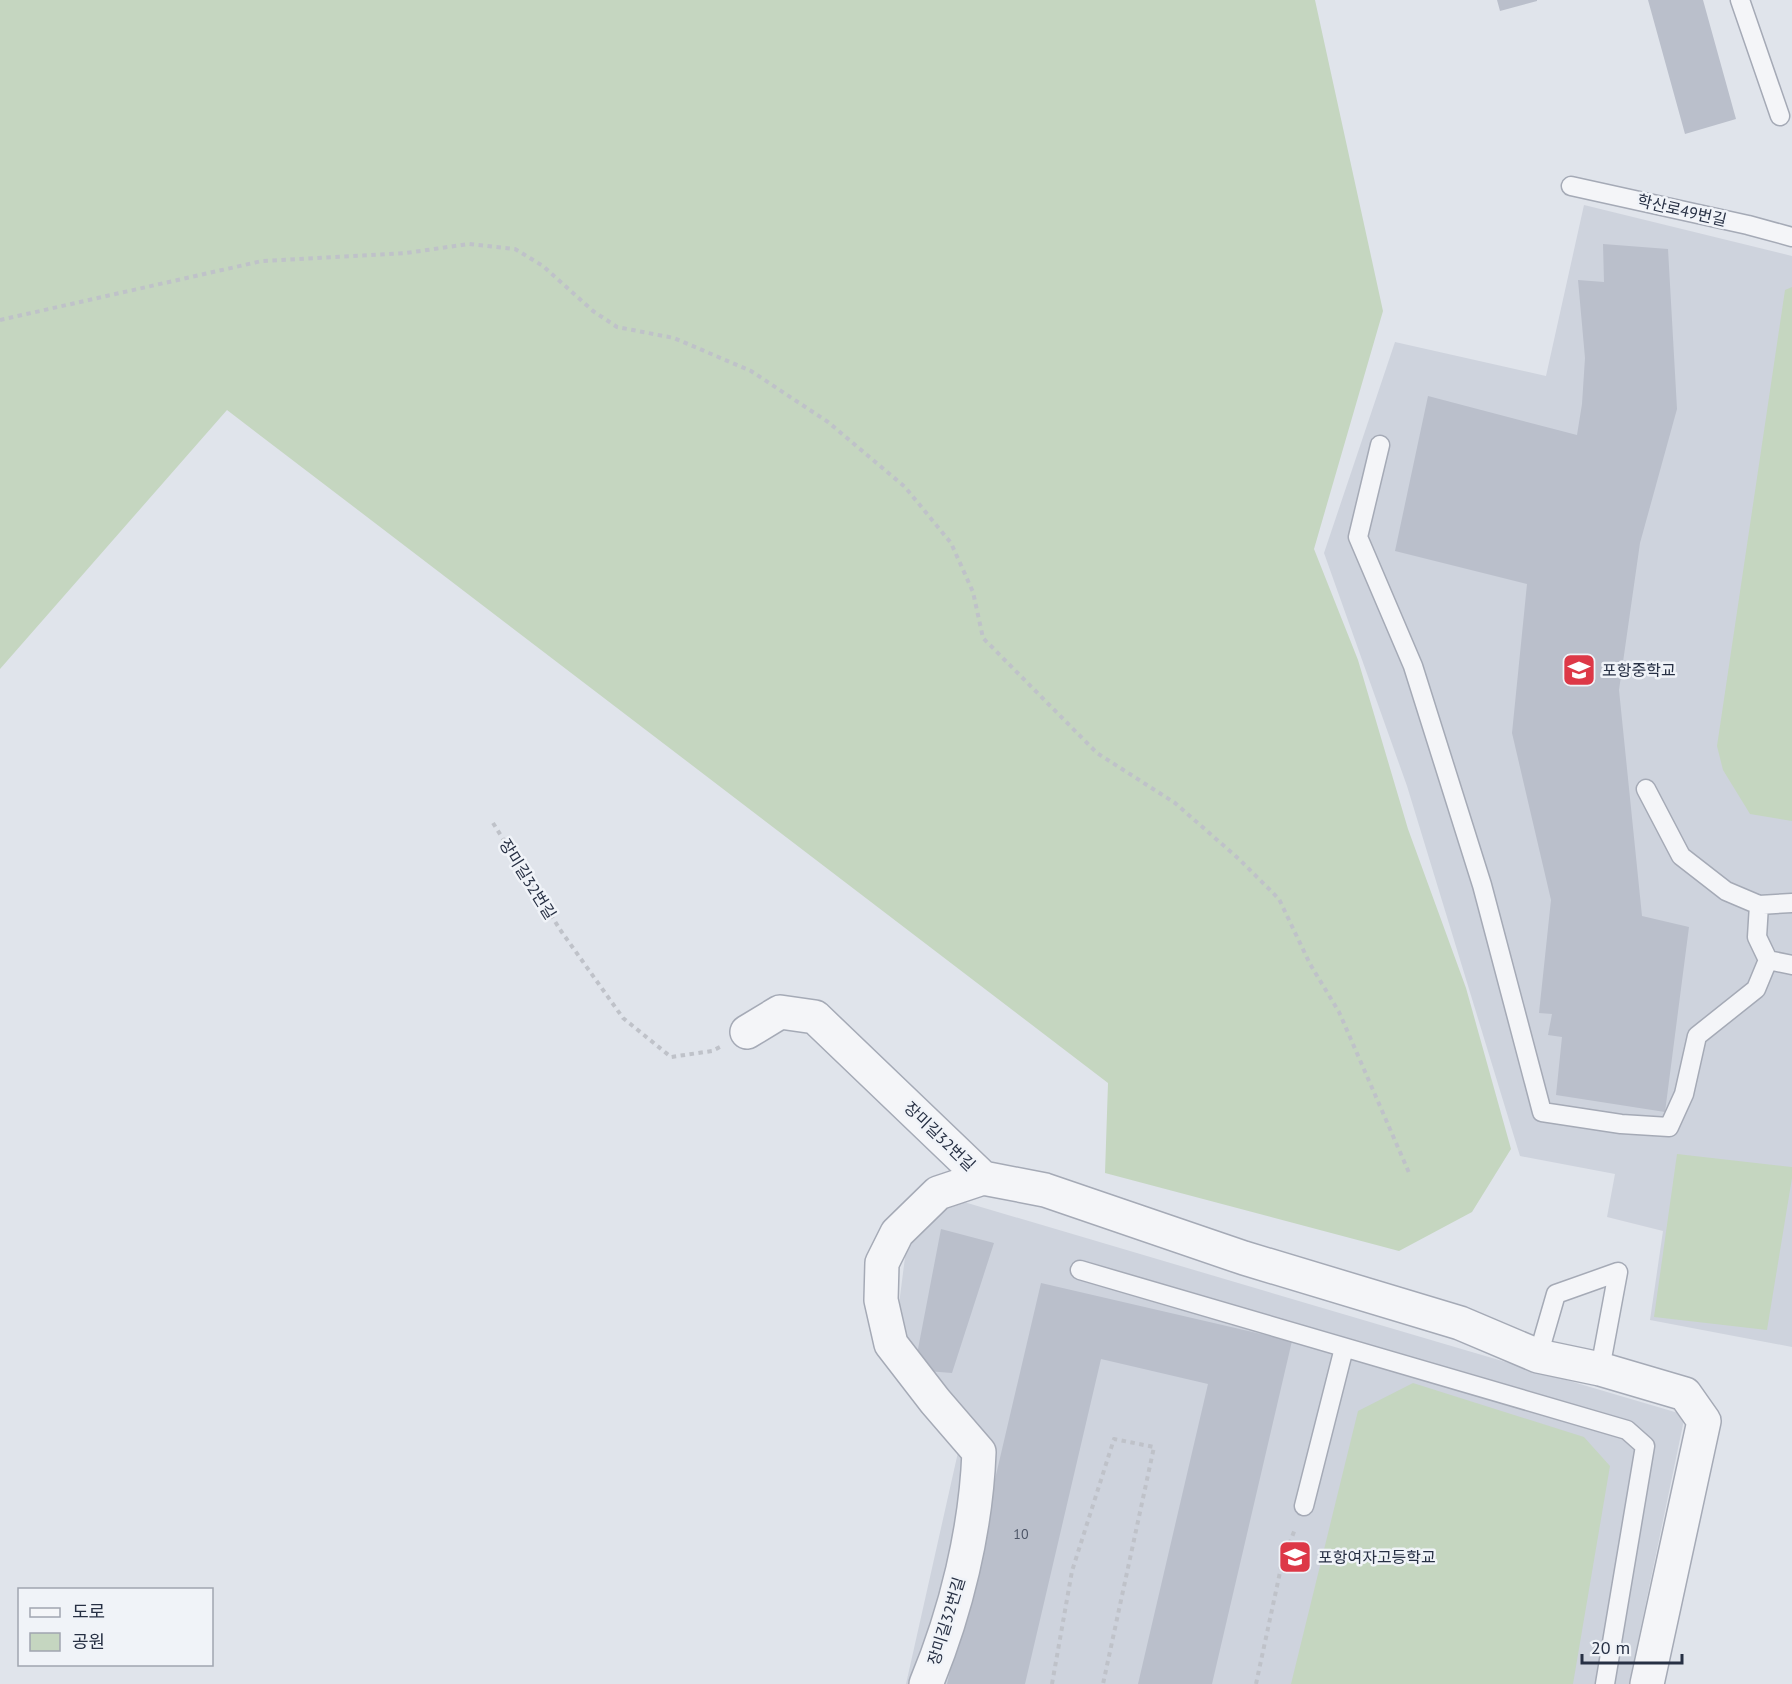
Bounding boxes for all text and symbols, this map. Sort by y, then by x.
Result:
street label: 학산로49번길 [1635,190,1729,230]
school or university icon: 포항중학교 [1561,652,1597,688]
place label: 포항중학교 [1602,660,1676,680]
street label: 장미길32번길 [495,835,561,923]
street label: 장미길32번길 [900,1097,980,1175]
house number: 10 [1013,1525,1029,1543]
school or university icon: 포항여자고등학교 [1277,1539,1313,1575]
place label: 포항여자고등학교 [1318,1547,1436,1567]
street label: 장미길32번길 [923,1575,969,1667]
legend [18,1588,213,1666]
text: 도로 [72,1600,105,1623]
scale bar [1582,1627,1682,1665]
text: 공원 [72,1630,105,1653]
text: 20 m [1591,1636,1630,1659]

